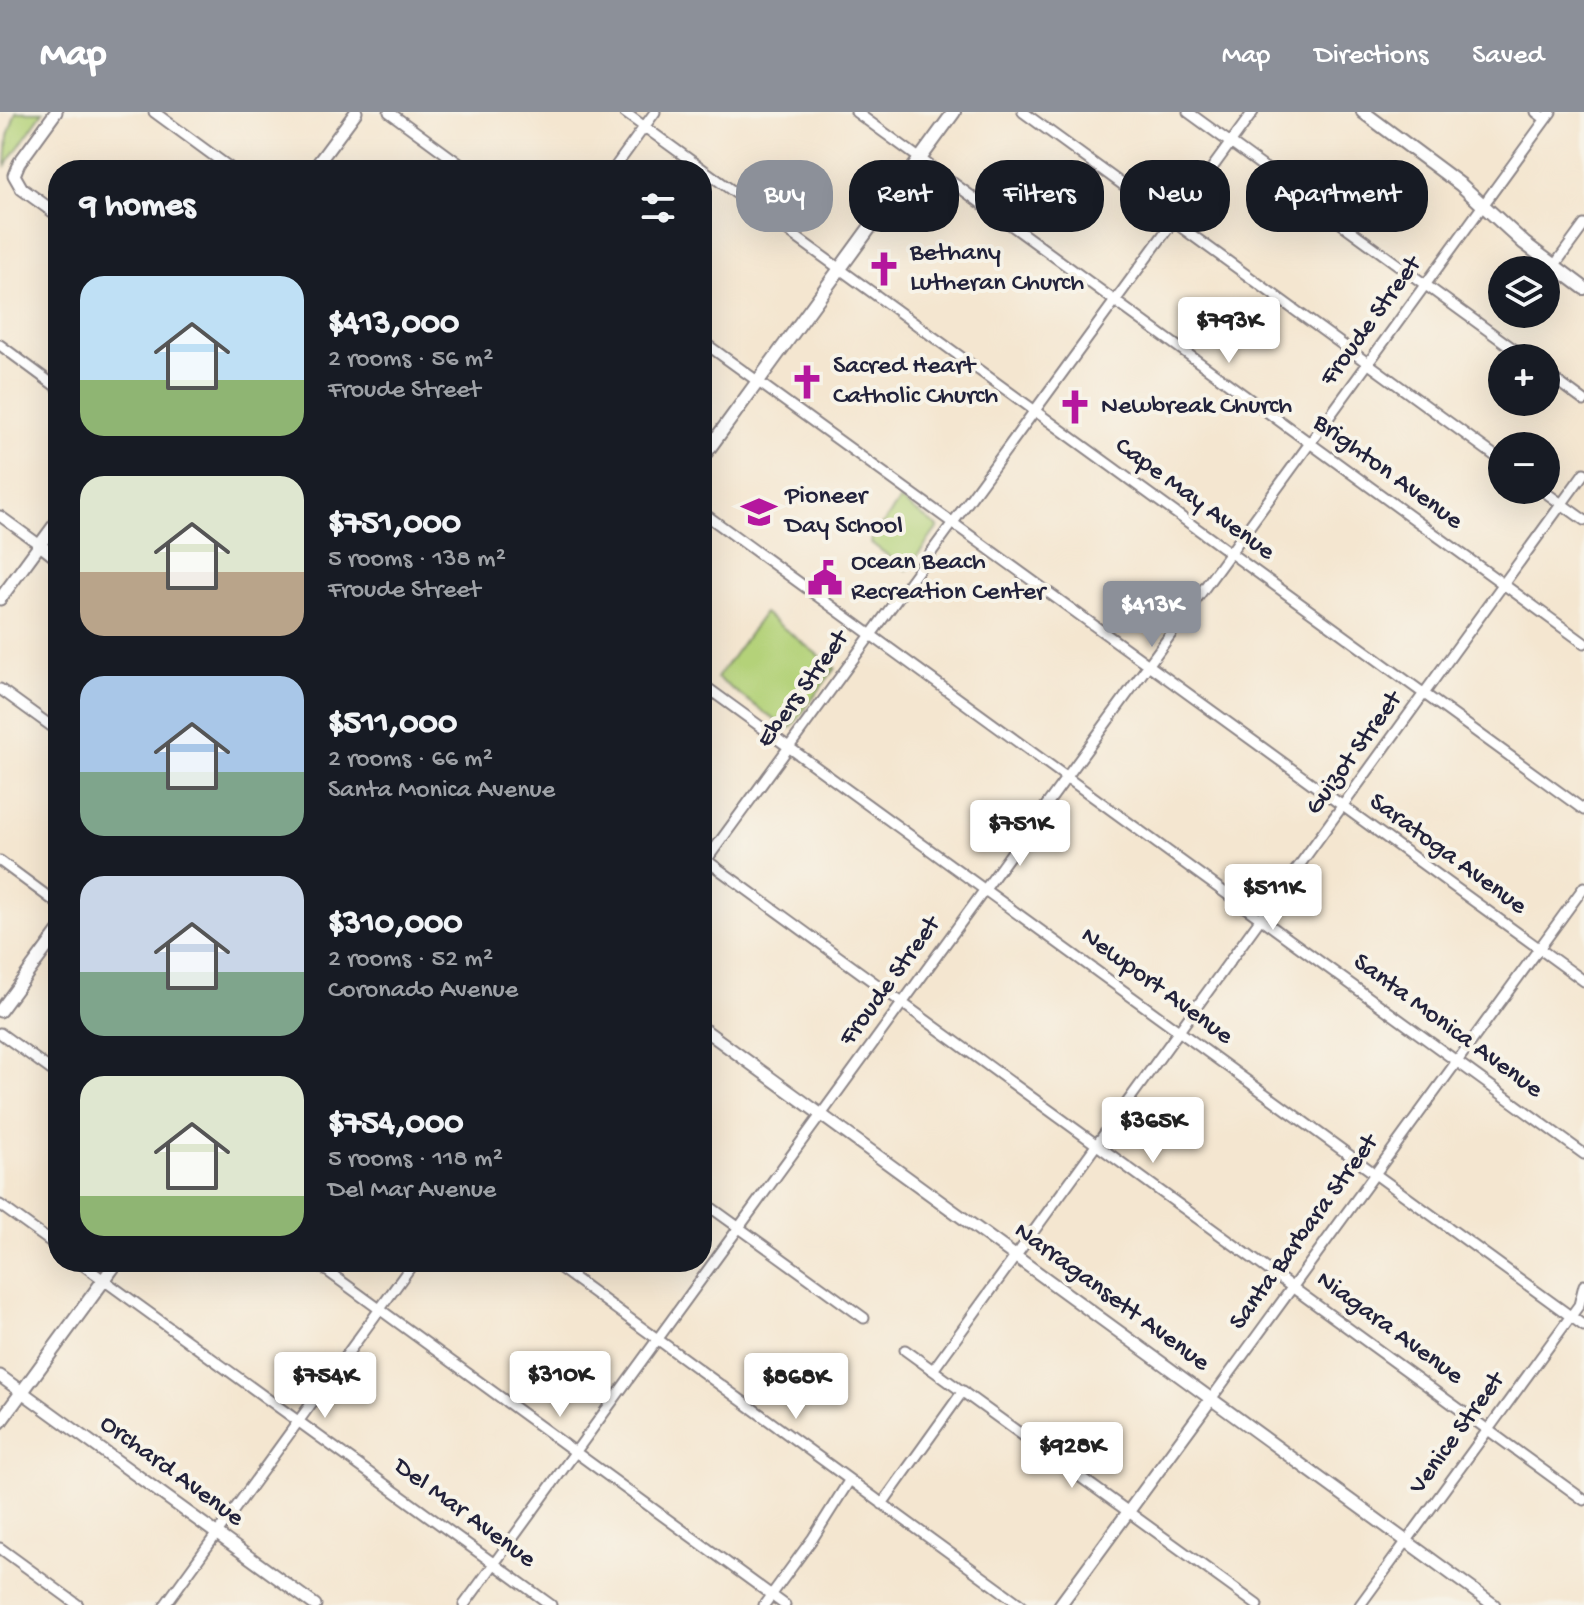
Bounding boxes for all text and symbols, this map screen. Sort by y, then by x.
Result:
text: Map [40,34,106,78]
text: Map [1222,40,1270,73]
text: Directions [1314,40,1428,73]
text: Saved [1472,40,1544,73]
chip: Buy [736,160,833,232]
chip: Rent [849,160,959,232]
chip: Filters [975,160,1104,232]
chip: New [1120,160,1230,232]
chip: Apartment [1246,160,1428,232]
icon: filters [636,186,680,230]
text: 9 homes [80,188,195,228]
place label: Bethany Lutheran Church [909,239,1084,300]
street label: Froude Street [1314,249,1431,394]
church icon: Bethany Lutheran Church [865,250,903,288]
map controls [1488,256,1560,504]
button: layers [1488,256,1560,328]
pin: $793K [1173,297,1285,365]
text: $413,000 [328,305,459,345]
text: $793K [1196,307,1262,338]
icon: home [144,308,240,404]
button: + [1488,344,1560,416]
text: 2 rooms · 56 m² [328,345,493,376]
place label: Sacred Heart Catholic Church [833,352,998,413]
church icon: Sacred Heart Catholic Church [788,363,826,401]
text: Froude Street [328,376,480,407]
church icon: Newbreak Church [1056,388,1094,426]
place label: Newbreak Church [1101,392,1292,423]
street label: Brighton Avenue [1305,408,1468,538]
street label: Cape May Avenue [1108,431,1281,569]
button: − [1488,432,1560,504]
place label: Pioneer Day School [783,482,903,543]
school or university icon: Pioneer Day School [740,493,778,531]
text: $751,000 [328,505,461,545]
icon: home [144,508,240,604]
text: 5 rooms · 138 m² [328,545,506,576]
place label: Ocean Beach Recreation Center [851,548,1048,609]
public building icon: Ocean Beach Recreation Center [806,559,844,597]
text: Froude Street [328,576,480,607]
pin: $413K [1096,581,1208,649]
text: $413K [1121,591,1183,622]
street label: Ebers Street [751,623,858,755]
street label: Guizot Street [1300,684,1412,822]
text: $511,000 [328,705,457,745]
icon: home [144,708,240,804]
text: 2 rooms · 66 m² [328,745,493,776]
text: Santa Monica Avenue [328,776,555,807]
street label: Saratoga Avenue [1362,787,1533,923]
pin: $751K [964,800,1076,868]
text: $751K [988,810,1052,841]
pin: $511K [1217,864,1329,932]
text: $511K [1243,874,1303,905]
text: $310,000 [328,905,463,945]
icon: home [144,908,240,1004]
street label: Froude Street [833,909,950,1054]
street label: Newport Avenue [1074,921,1239,1053]
text: 2 rooms · 52 m² [328,945,493,976]
street label: Santa Monica Avenue [1346,948,1548,1107]
text: Coronado Avenue [328,976,518,1007]
pin: $365K [1097,1097,1209,1165]
text: $754,000 [328,1105,464,1145]
text: $365K [1120,1107,1186,1138]
icon: home [144,1108,240,1204]
street label: Santa Barbara Street [1224,1127,1388,1337]
text: 5 rooms · 118 m² [328,1145,503,1176]
text: Del Mar Avenue [328,1176,496,1207]
street label: Narragansett Avenue [1007,1217,1215,1380]
street label: Niagara Avenue [1309,1265,1469,1393]
pin: $310K [504,1351,616,1419]
pin: $754K [269,1352,381,1420]
pin: $868K [740,1353,852,1421]
text: $310K [528,1361,592,1392]
text: $754K [292,1362,358,1393]
text: $868K [762,1363,830,1394]
street label: Venice Street [1403,1365,1514,1502]
street label: Orchard Avenue [93,1409,250,1535]
pin: $928K [1016,1422,1128,1490]
text: $928K [1039,1432,1105,1463]
street label: Del Mar Avenue [385,1451,542,1576]

